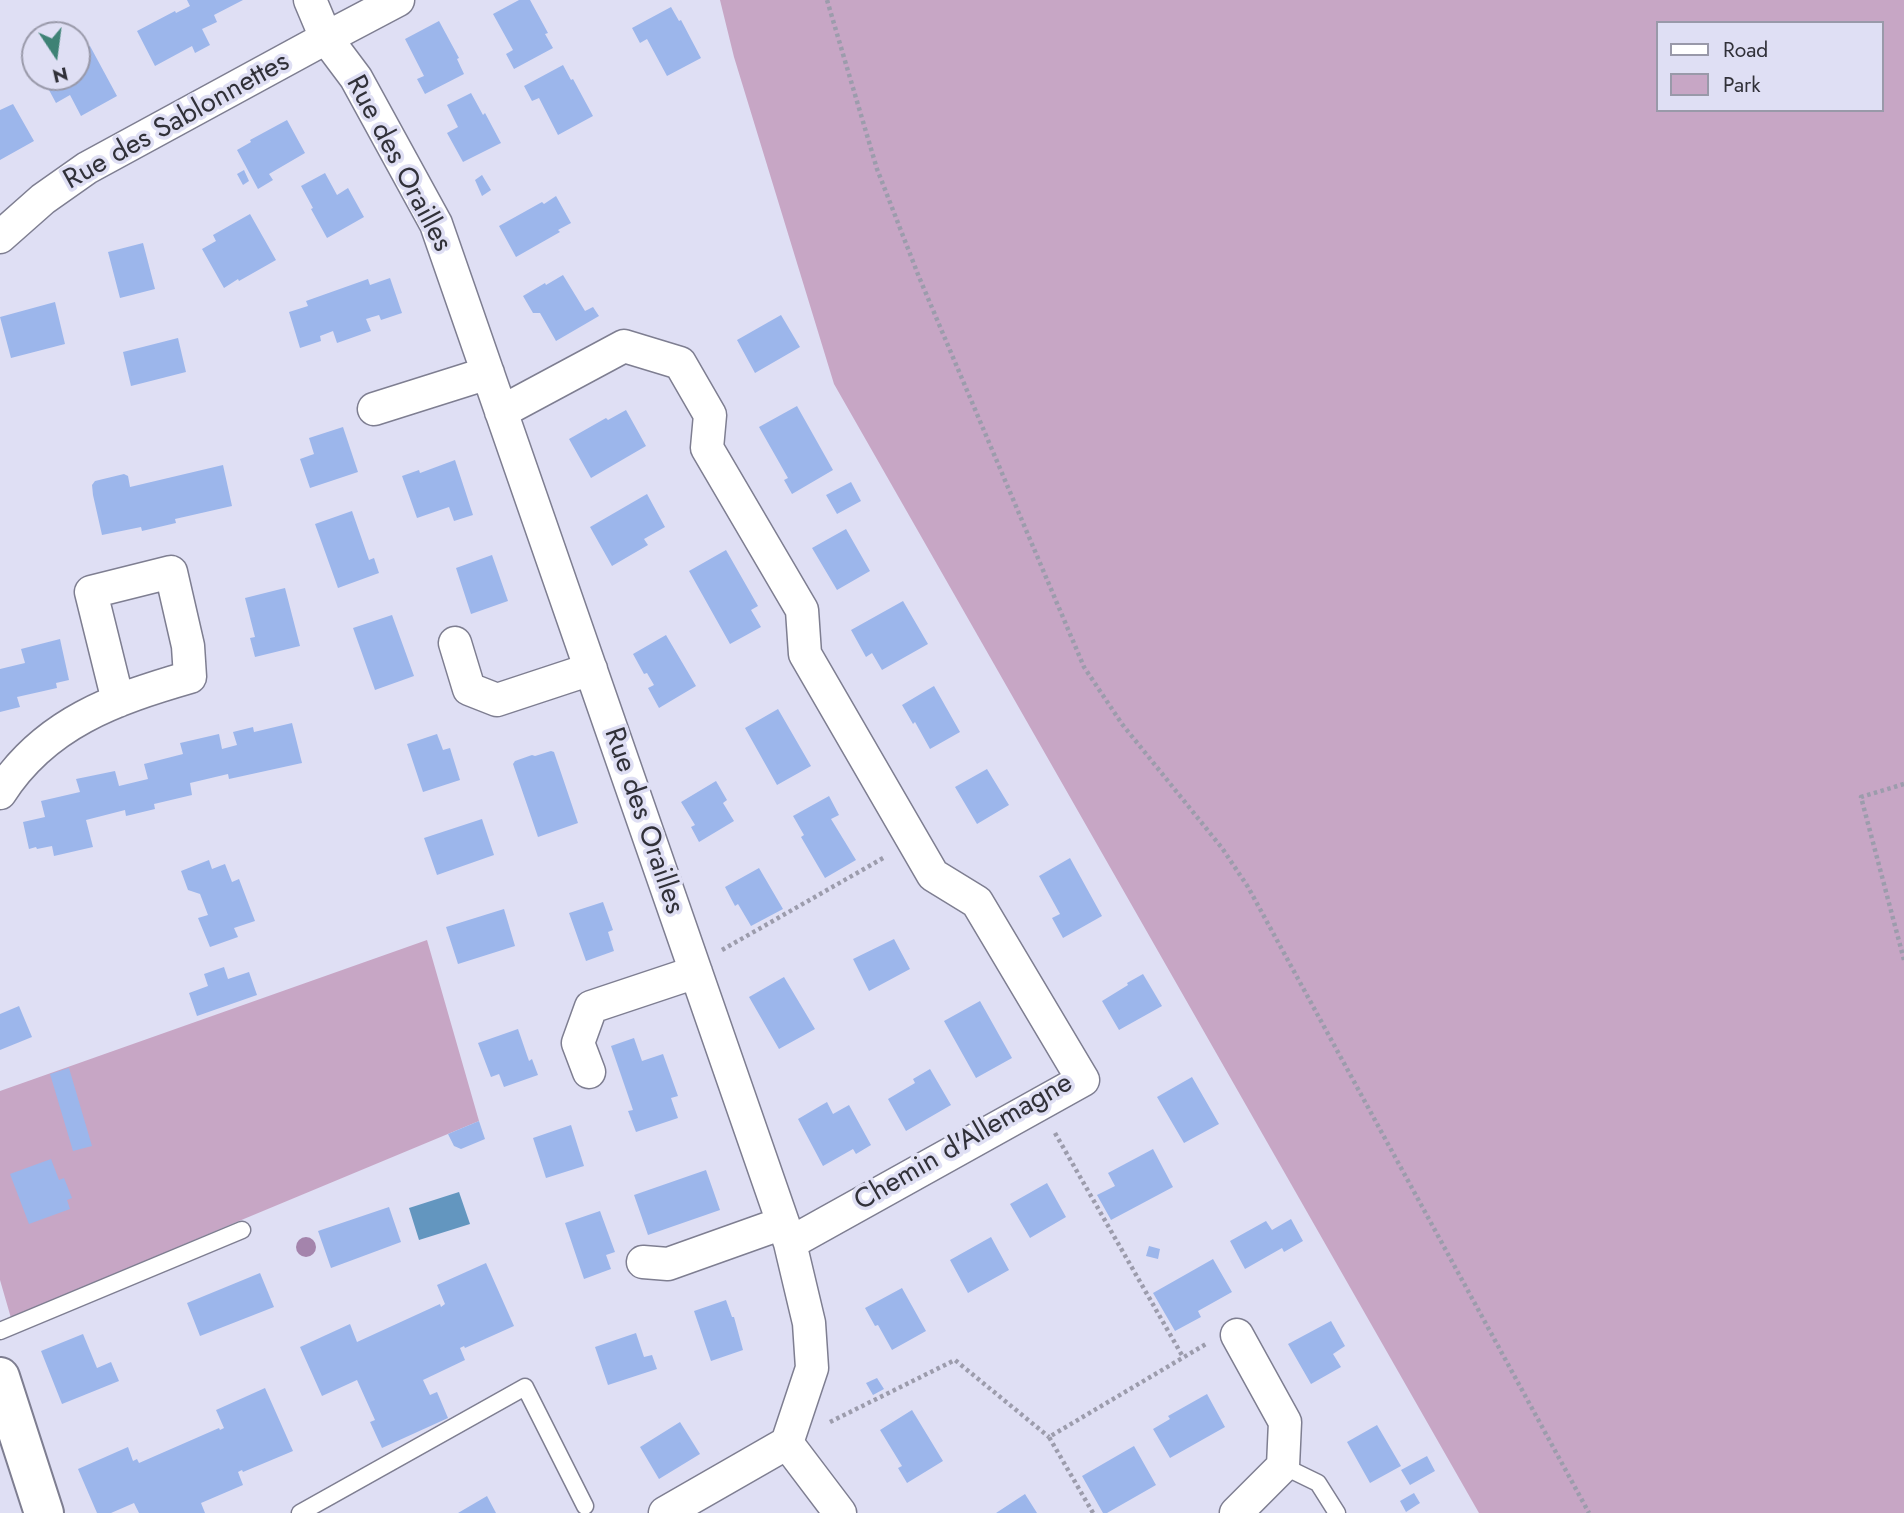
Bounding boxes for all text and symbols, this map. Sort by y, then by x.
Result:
north arrow [21,21,91,91]
legend [1656,21,1883,112]
text: Road [1723,35,1768,65]
street label: Rue des Sablonnettes [58,46,296,198]
text: N [50,60,71,90]
street label: Rue des Orailles [338,70,458,258]
text: Park [1723,70,1760,100]
street label: Rue des Orailles [595,724,691,918]
street label: Chemin d'Allemagne [849,1067,1079,1219]

